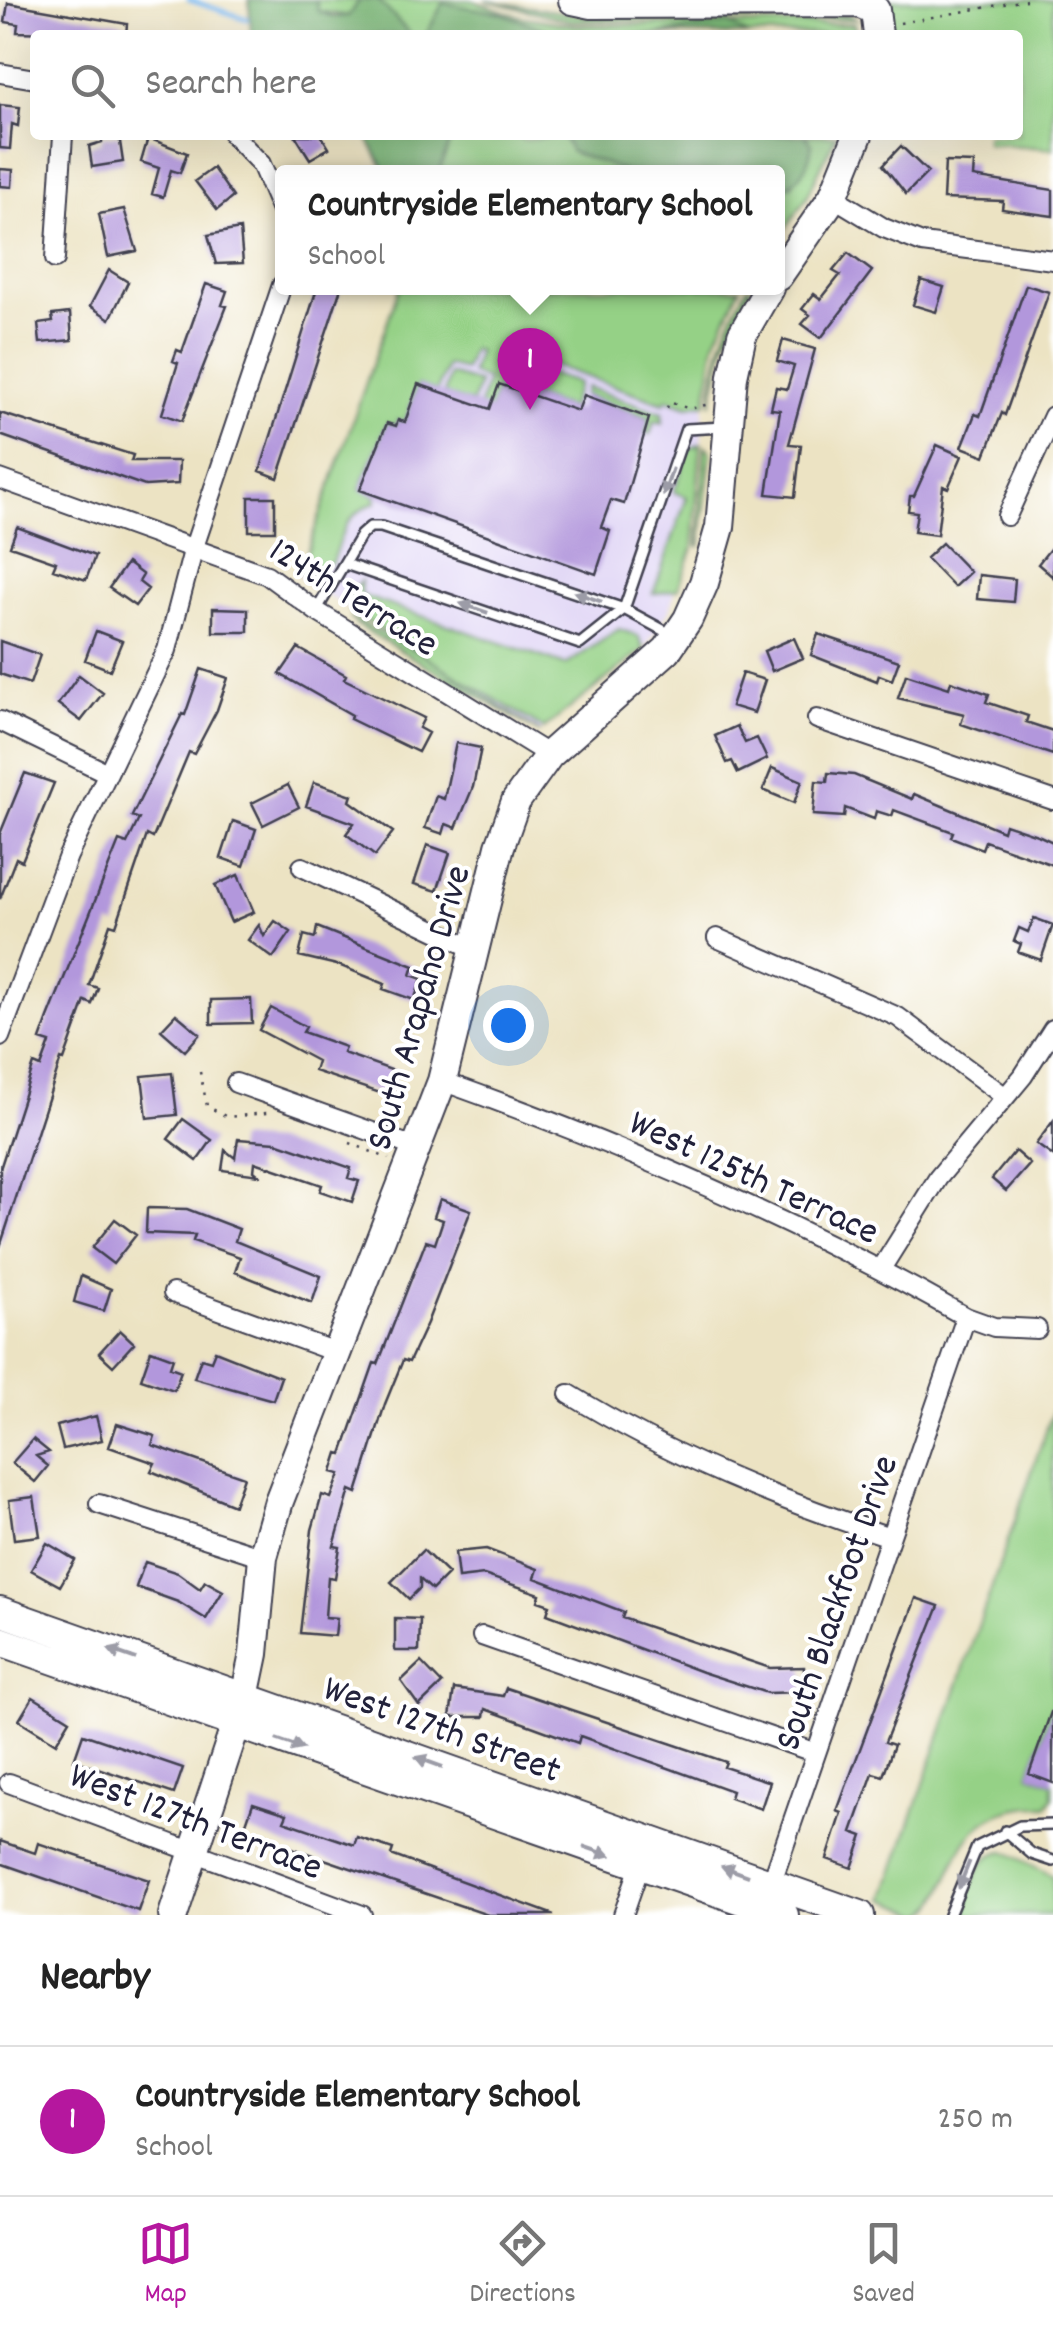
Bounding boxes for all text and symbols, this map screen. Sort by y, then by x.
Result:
search box [30,30,1023,140]
icon: search [65,58,120,113]
text: Search here [145,58,317,113]
popup [275,165,785,295]
text: Countryside Elementary School [307,180,753,235]
text: School [307,235,385,281]
pin: 1 [498,328,562,410]
one-way arrow [660,468,675,498]
street label: 124th Terrace [257,526,448,674]
one-way arrow [573,589,603,604]
one-way arrow [459,600,489,615]
street label: South Arapaho Drive [354,859,488,1158]
your location [483,1000,534,1051]
street label: West 125th Terrace [619,1098,887,1262]
street label: South Blackfoot Drive [763,1449,916,1759]
one-way arrow [107,1646,137,1661]
street label: West 127th Street [315,1664,568,1801]
one-way arrow [275,1737,305,1752]
street label: West 127th Terrace [61,1751,329,1898]
one-way arrow [413,1754,443,1769]
one-way arrow [582,1844,612,1859]
one-way arrow [955,1860,971,1890]
one-way arrow [719,1863,749,1878]
text: Nearby [40,1950,150,2010]
text: Countryside Elementary School [135,2071,580,2126]
text: 1 [69,2098,76,2144]
text: 250 m [937,2098,1013,2144]
text: School [135,2126,213,2172]
tab: Map [138,2216,193,2316]
tab: Directions [470,2216,576,2316]
tab: Saved [852,2216,915,2316]

